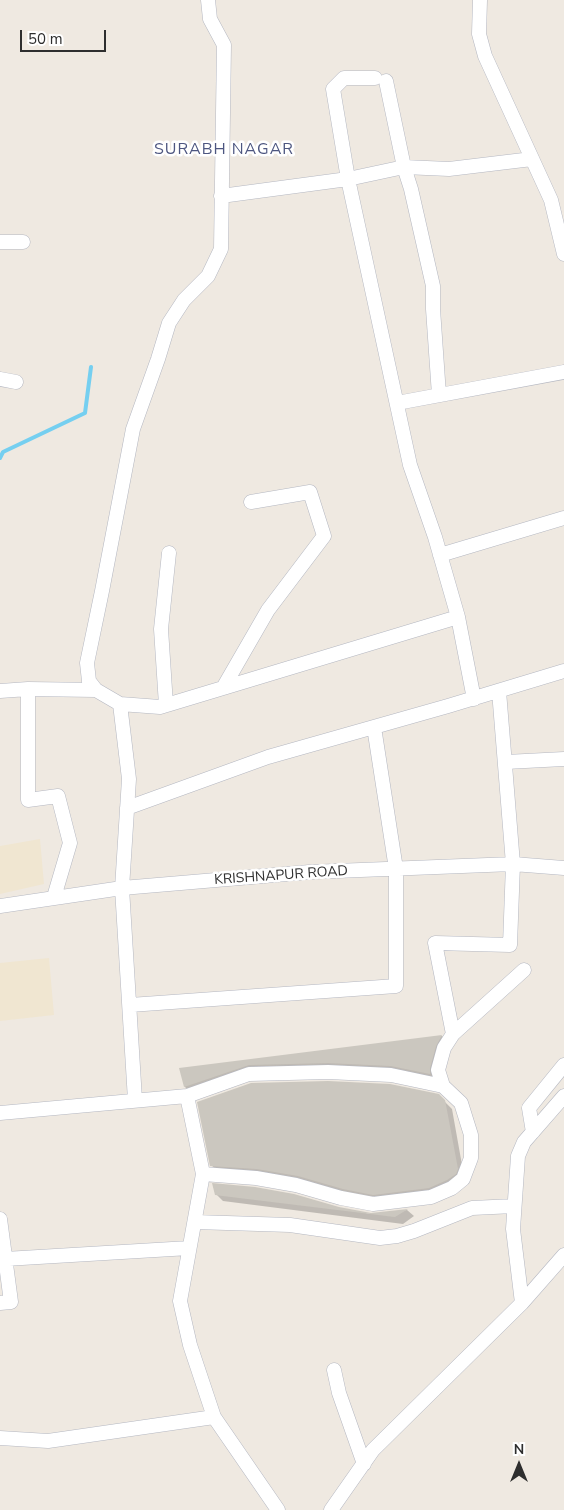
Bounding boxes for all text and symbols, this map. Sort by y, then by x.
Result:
scale bar [22,20,109,52]
text: 50 m [28,29,63,49]
district label: SURABH NAGAR [152,140,296,160]
street label: KRISHNAPUR ROAD [214,863,348,889]
north arrow [494,1440,544,1490]
text: N [514,1440,524,1459]

